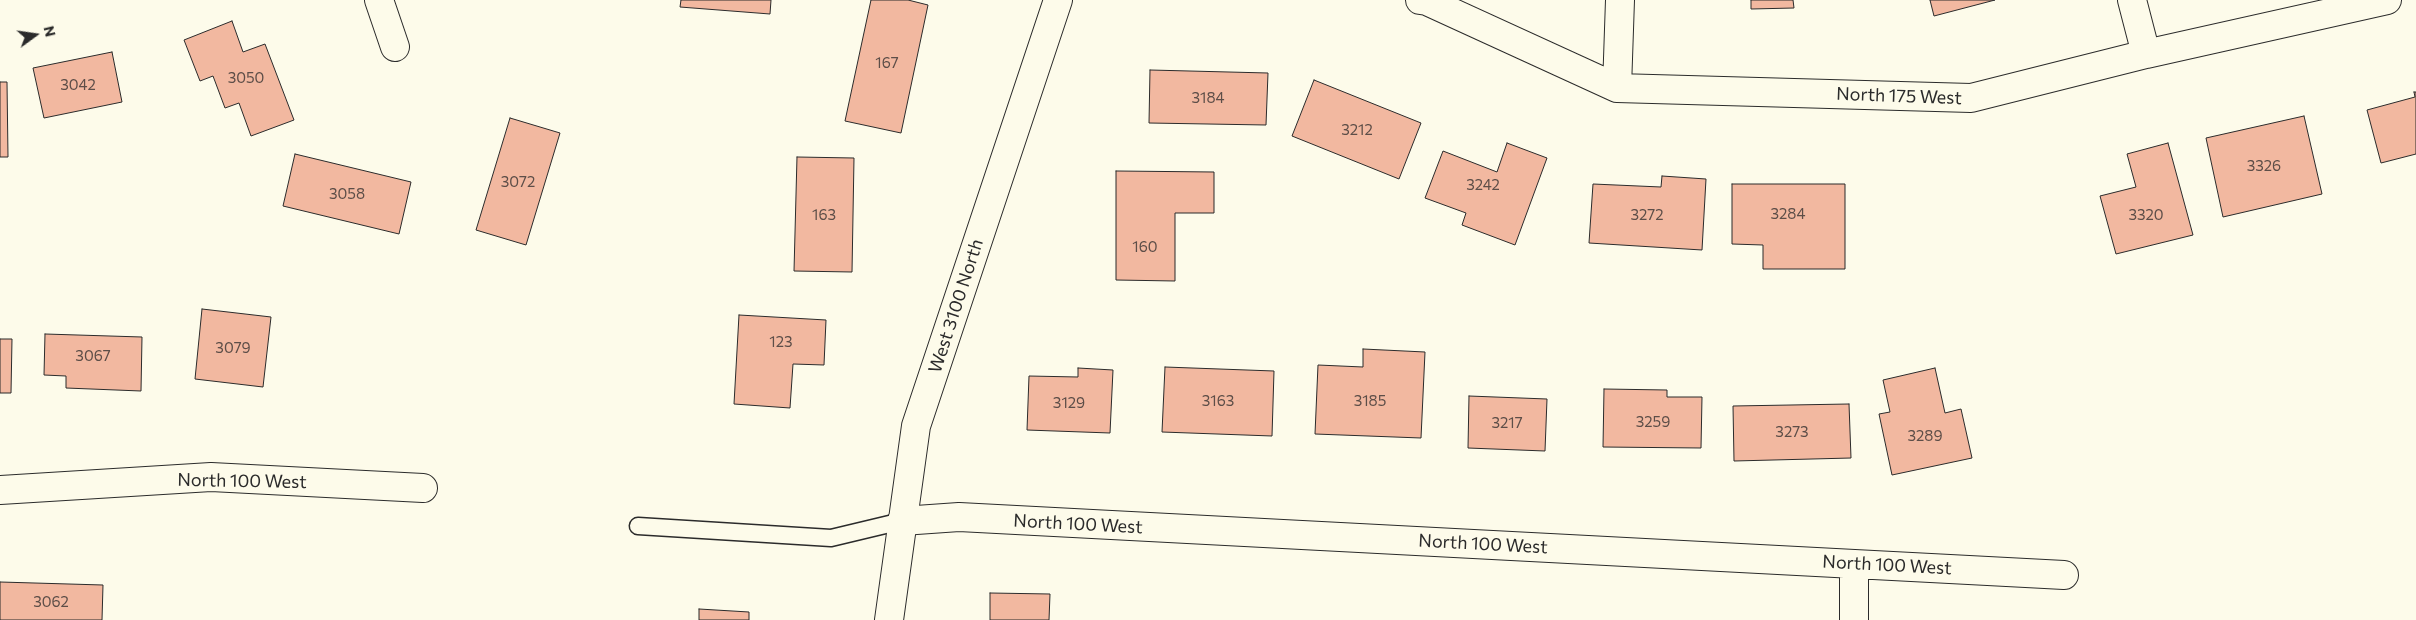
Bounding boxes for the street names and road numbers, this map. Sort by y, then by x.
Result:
street label: North 175 West [1836,83,1962,109]
street label: West 3100 North [924,236,988,376]
street label: North 100 West [177,469,307,493]
street label: North 100 West [1013,510,1143,538]
street label: North 100 West [1418,530,1548,558]
street label: North 100 West [1822,551,1952,579]

